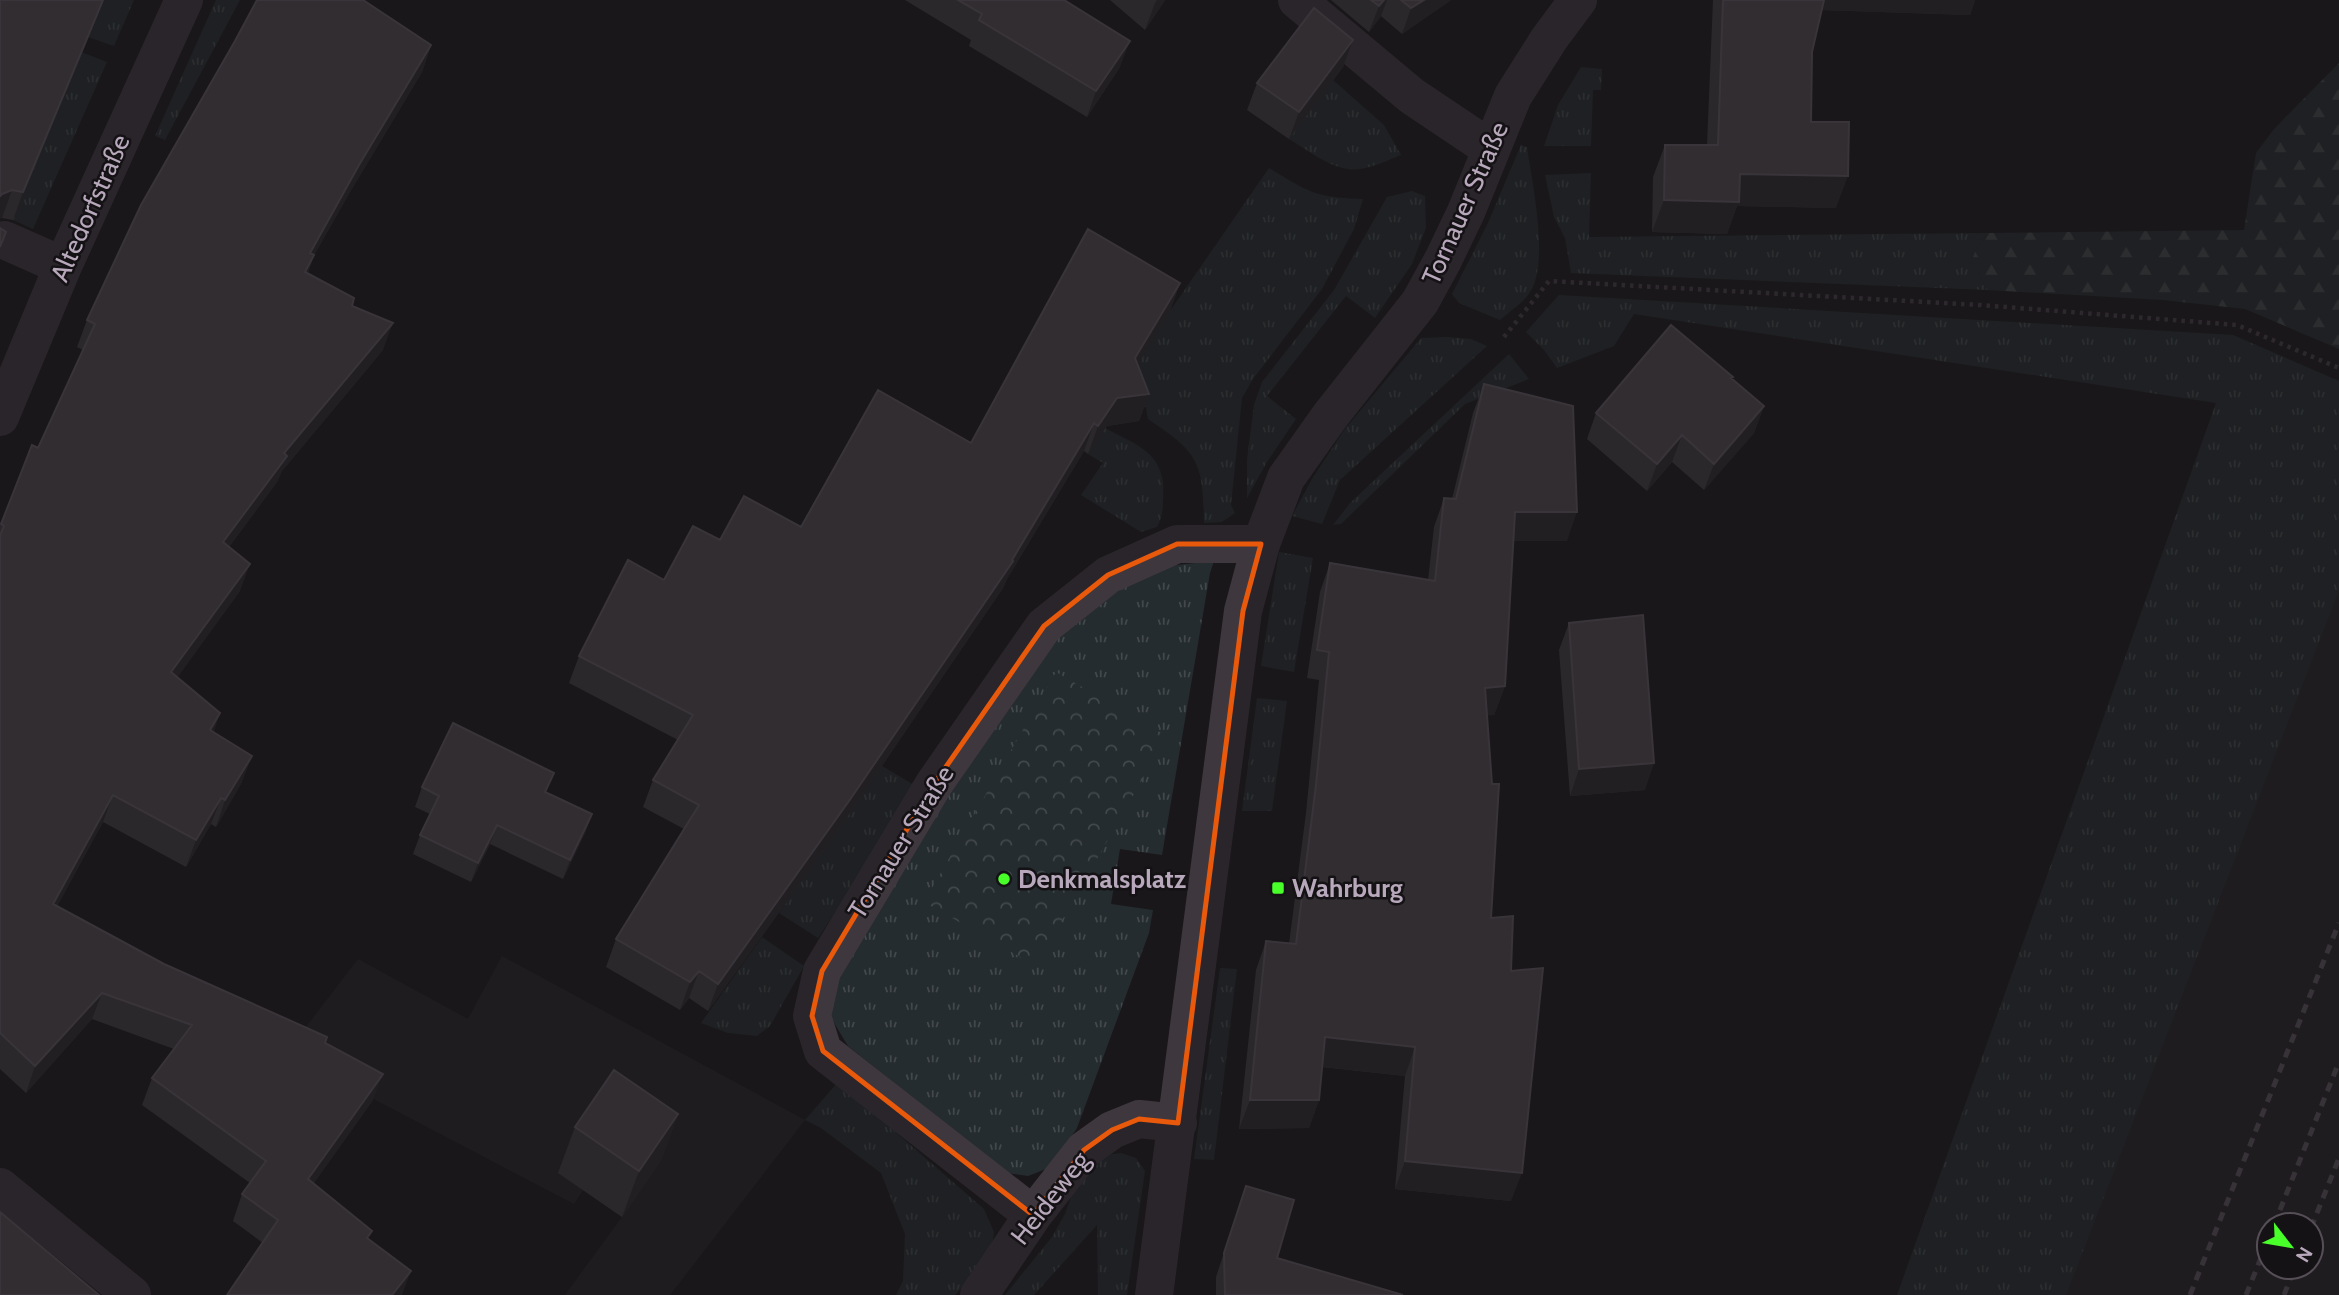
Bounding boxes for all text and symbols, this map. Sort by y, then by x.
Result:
street label: Tornauer Straße [1415,117,1515,289]
street label: Altedorfstraße [43,130,137,286]
street label: Tornauer Straße [841,759,961,925]
place label: Denkmalsplatz [1018,863,1186,895]
marker: Denkmalsplatz [996,871,1012,887]
place label: Wahrburg [1292,872,1403,904]
marker: Wahrburg [1270,880,1286,896]
street label: Heideweg [1004,1144,1097,1251]
north arrow [2255,1211,2325,1281]
text: N [2291,1243,2317,1266]

